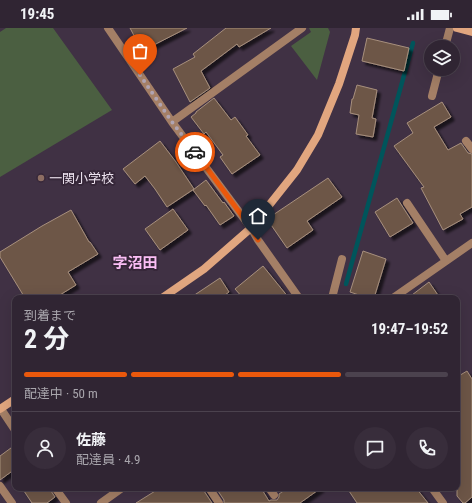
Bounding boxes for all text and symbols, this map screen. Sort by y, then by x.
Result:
text: 19:45 [20,5,54,23]
pin [123,34,157,75]
icon: bag [129,40,151,62]
map controls [424,40,460,76]
button: layers [424,40,460,76]
courier [175,132,215,172]
icon: car [184,141,206,163]
place label: 一関小学校 [49,171,114,186]
marker: 一関小学校 [36,173,46,183]
pin [241,199,275,240]
icon: home [247,205,269,227]
district label: 字沼田 [112,254,158,272]
text: 到着まで [24,308,76,323]
text: 19:47–19:52 [371,320,448,338]
text: 2 分 [24,324,69,354]
text: 配達中 · 50 m [24,386,98,401]
button: person [24,427,66,469]
button: chat [354,427,396,469]
button: phone [406,427,448,469]
text: 佐藤 [76,431,106,449]
text: 配達員 · 4.9 [76,452,140,467]

